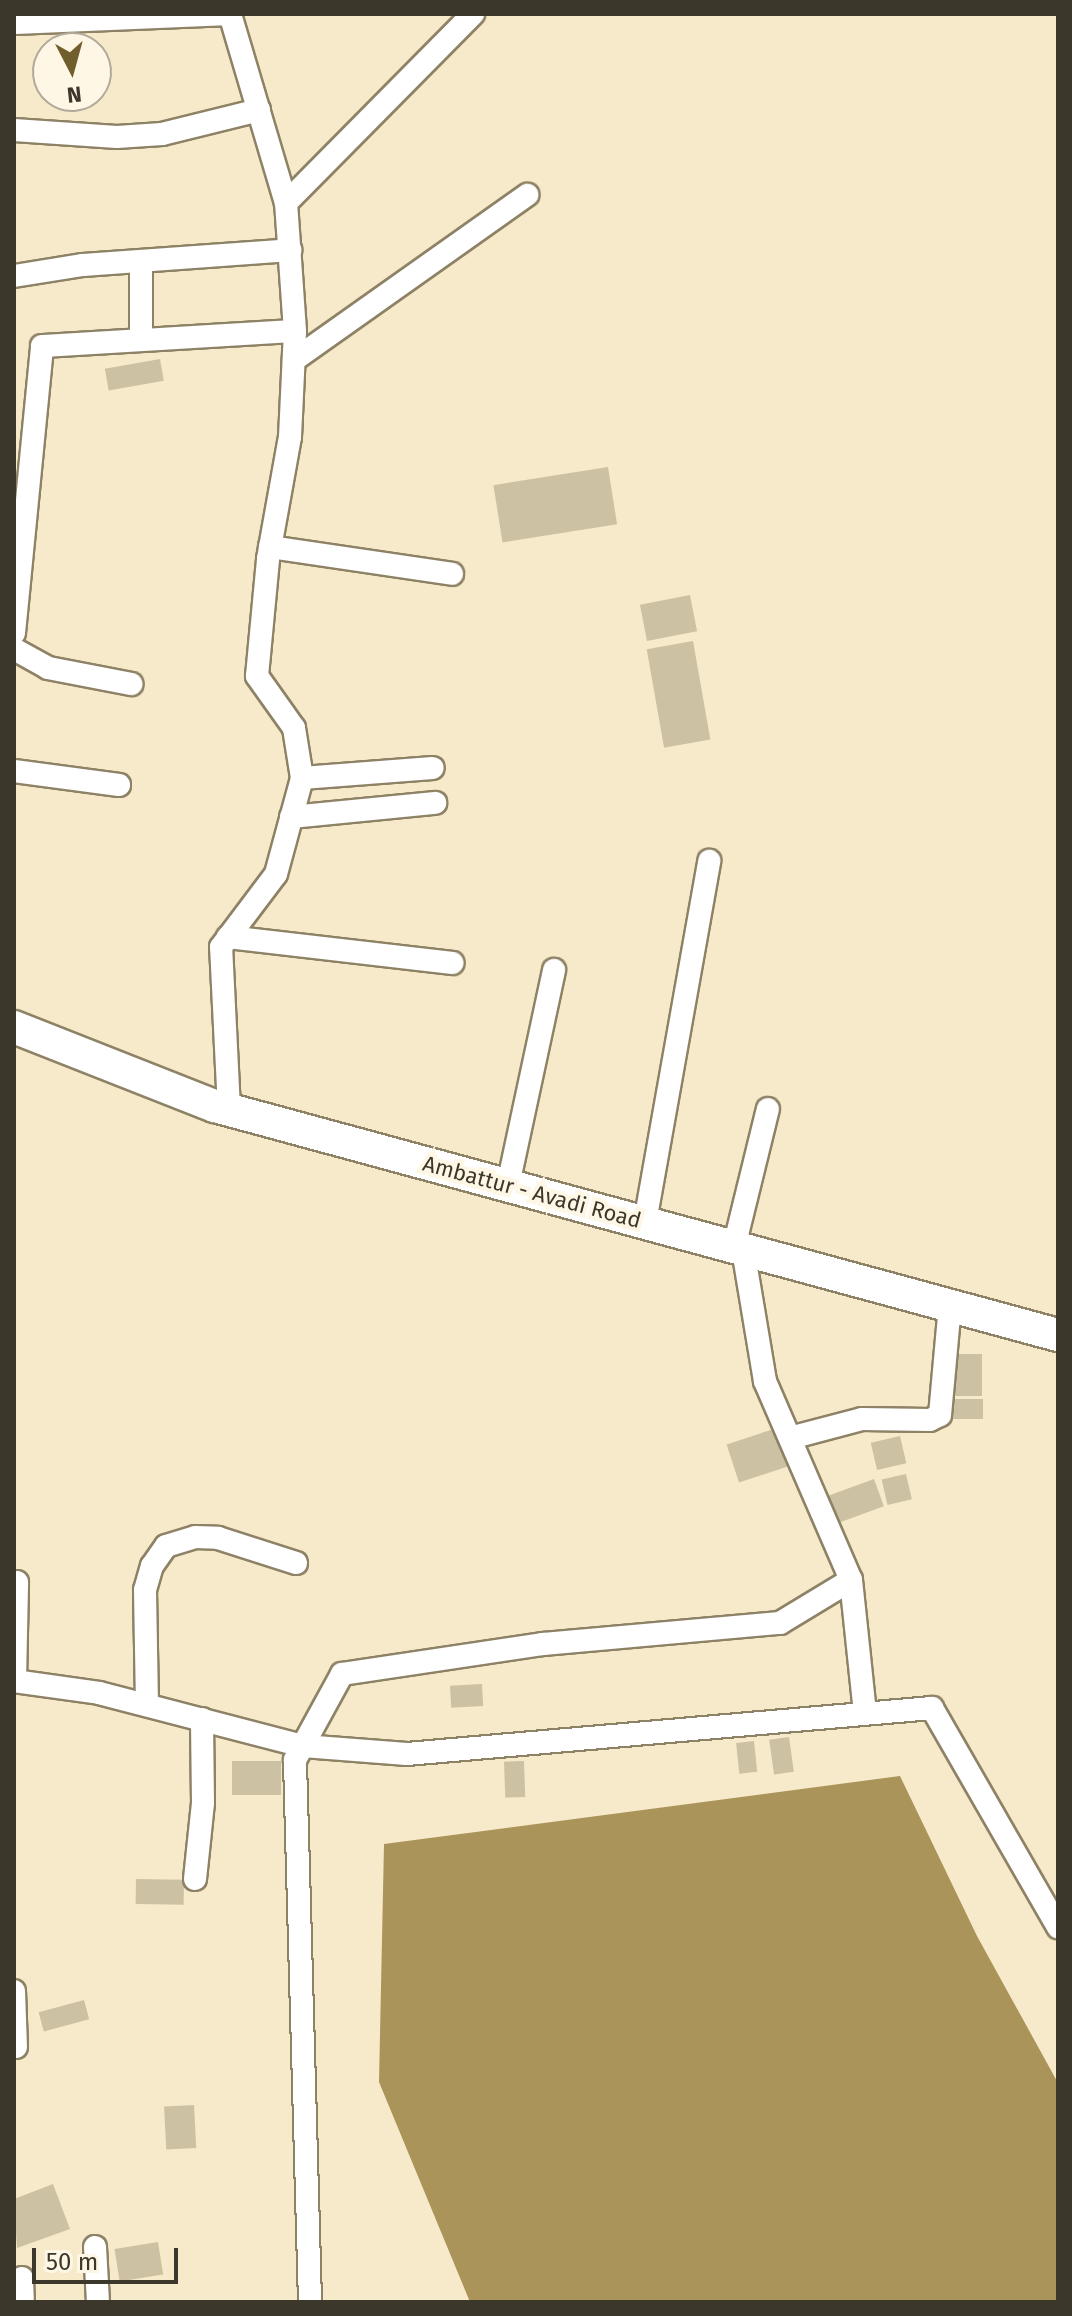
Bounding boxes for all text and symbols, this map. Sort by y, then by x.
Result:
north arrow [32,32,112,112]
text: N [66,80,83,109]
street label: Ambattur - Avadi Road [420,1150,644,1234]
scale bar [36,2232,182,2282]
text: 50 m [46,2248,98,2276]

